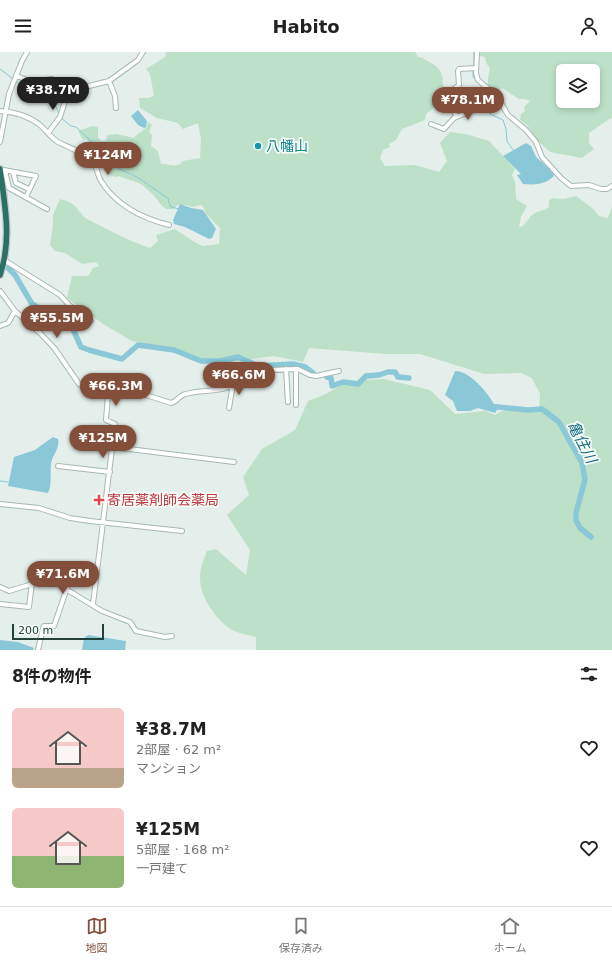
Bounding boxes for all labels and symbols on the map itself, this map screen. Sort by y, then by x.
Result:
pin: ¥38.7M [20,77,86,111]
pin: ¥78.1M [435,87,501,121]
place label: 八幡山 [266,138,308,154]
marker: 八幡山 [253,141,263,151]
pin: ¥124M [80,142,136,176]
pin: ¥55.5M [24,305,90,339]
pin: ¥66.6M [206,362,272,396]
pin: ¥66.3M [83,373,149,407]
water label: 亀住川 [564,418,601,468]
pin: ¥125M [75,425,131,459]
place label: 寄居薬剤師会薬局 [107,492,219,508]
marker: 寄居薬剤師会薬局 [94,495,104,505]
pin: ¥71.6M [30,561,96,595]
scale bar [12,622,104,641]

